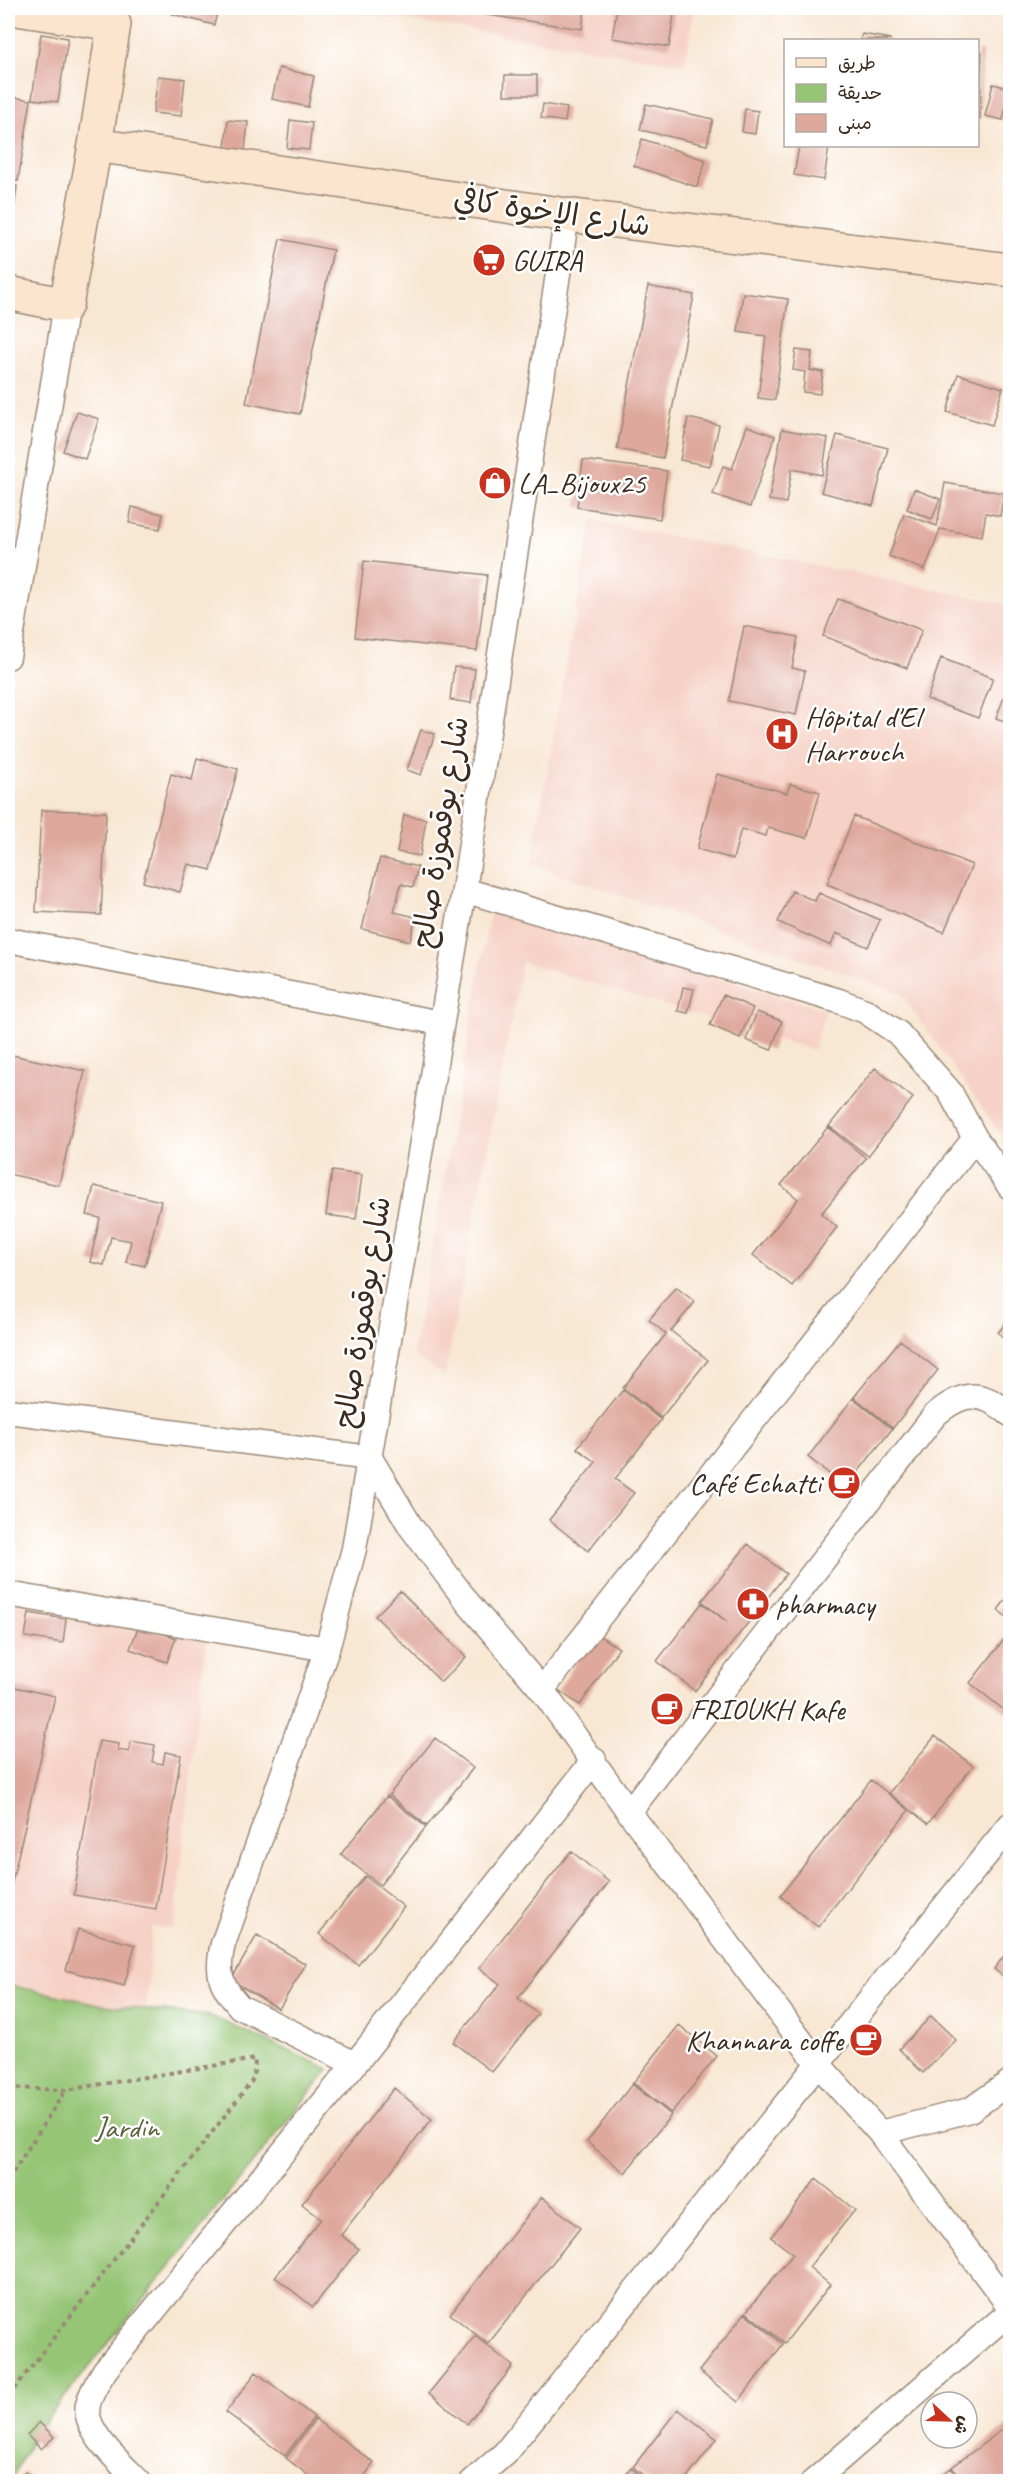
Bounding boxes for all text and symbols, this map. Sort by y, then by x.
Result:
legend [784,39,979,147]
text: طريق [838,52,876,74]
text: حديقة [838,82,882,104]
text: مبنى [838,112,872,134]
street label: شارع الإخوة كافي [451,179,653,247]
place label: GUIRA [512,241,583,279]
supermarket icon: GUIRA [471,242,507,278]
place label: LA_Bijoux25 [518,464,647,502]
shop icon: LA_Bijoux25 [477,465,513,501]
place label: Hôpital d'El Harrouch [805,698,925,770]
street label: شارع بوقموزة صالح [403,713,479,951]
hospital icon: Hôpital d'El Harrouch [764,716,800,752]
street label: شارع بوقموزة صالح [325,1193,401,1431]
place label: Café Echatti [689,1464,824,1502]
cafe icon: Café Echatti [826,1465,862,1501]
place label: pharmacy [776,1585,877,1623]
pharmacy icon: pharmacy [735,1586,771,1622]
place label: FRIOUKH Kafe [690,1690,847,1728]
cafe icon: FRIOUKH Kafe [649,1691,685,1727]
place label: Khannara coffe [685,2021,845,2059]
cafe icon: Khannara coffe [848,2022,884,2058]
park label: Jardin [93,2108,160,2146]
north arrow [919,2390,979,2450]
text: ش [949,2413,975,2437]

